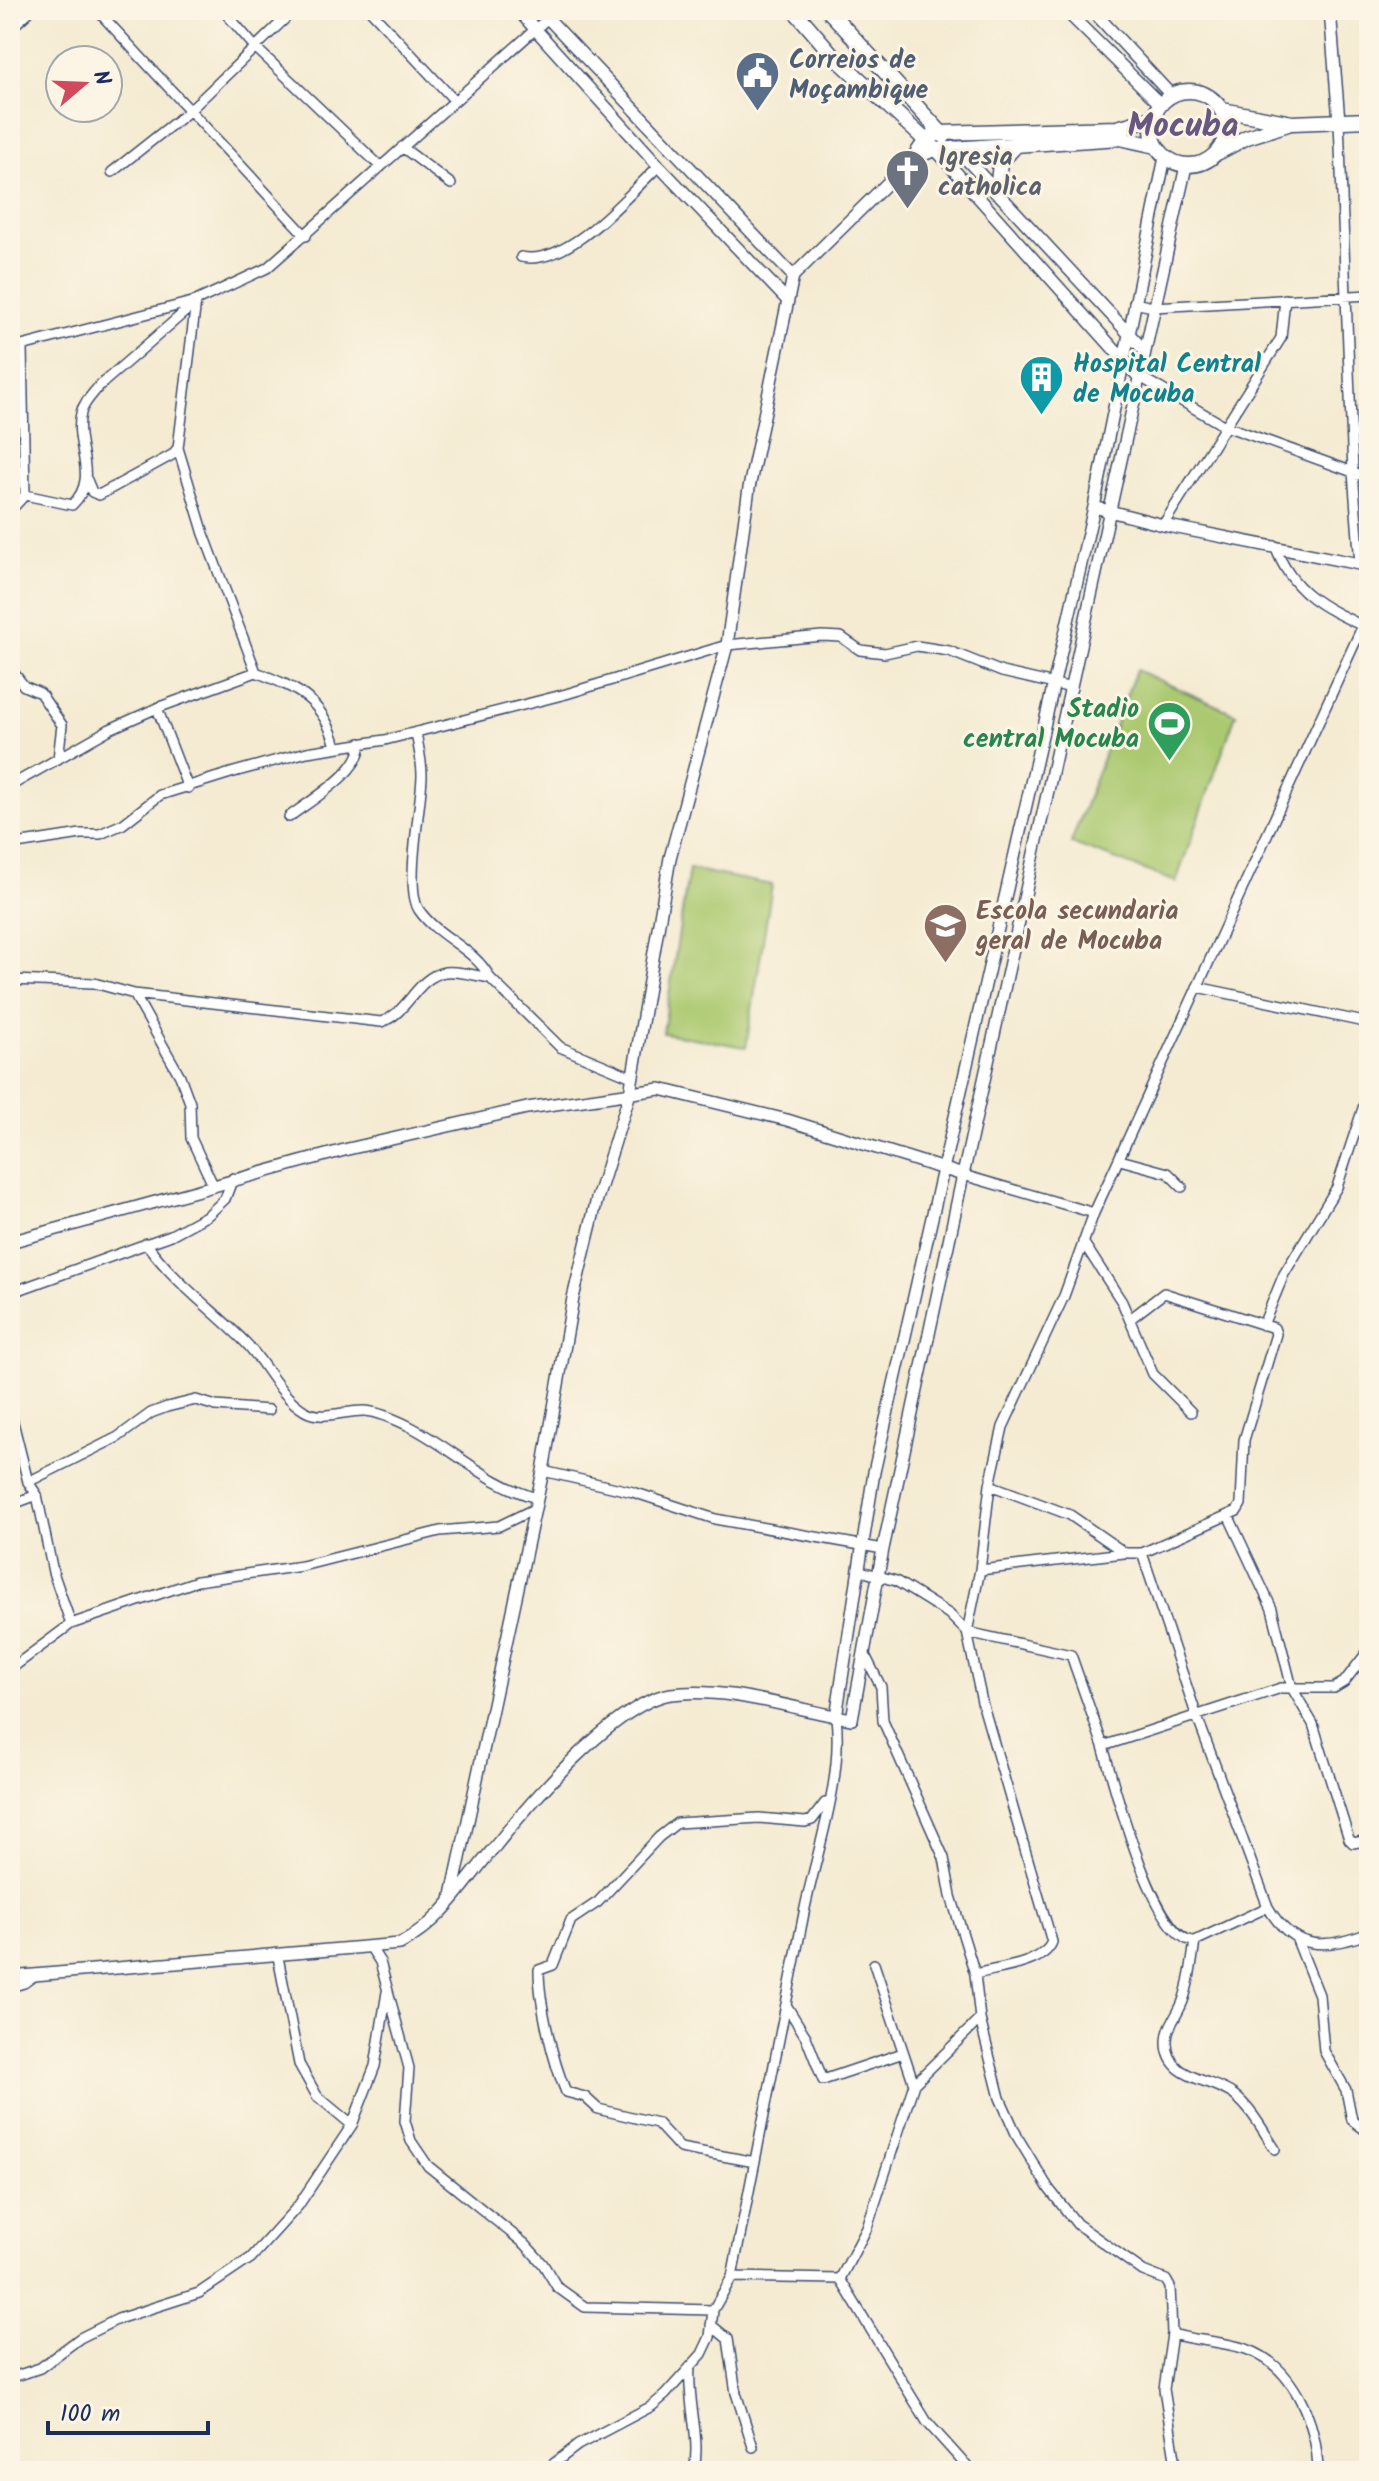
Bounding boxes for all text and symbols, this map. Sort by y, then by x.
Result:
place label: Correios de Moçambique [789,40,929,112]
north arrow [44,44,124,124]
public building icon: Correios de Moçambique [734,50,782,113]
text: N [82,66,119,91]
district label: Mocuba [1128,100,1238,154]
place label: Igresia catholica [938,137,1042,209]
church icon: Igresia catholica [883,147,931,210]
place label: Hospital Central de Mocuba [1073,344,1261,416]
building icon: Hospital Central de Mocuba [1018,354,1066,417]
place label: Stadio central Mocuba [963,689,1139,761]
sports icon: Stadio central Mocuba [1146,699,1194,762]
place label: Escola secundaria geral de Mocuba [975,891,1179,963]
school or university icon: Escola secundaria geral de Mocuba [921,901,969,964]
scale bar [48,2385,208,2435]
text: 100 m [60,2395,120,2434]

